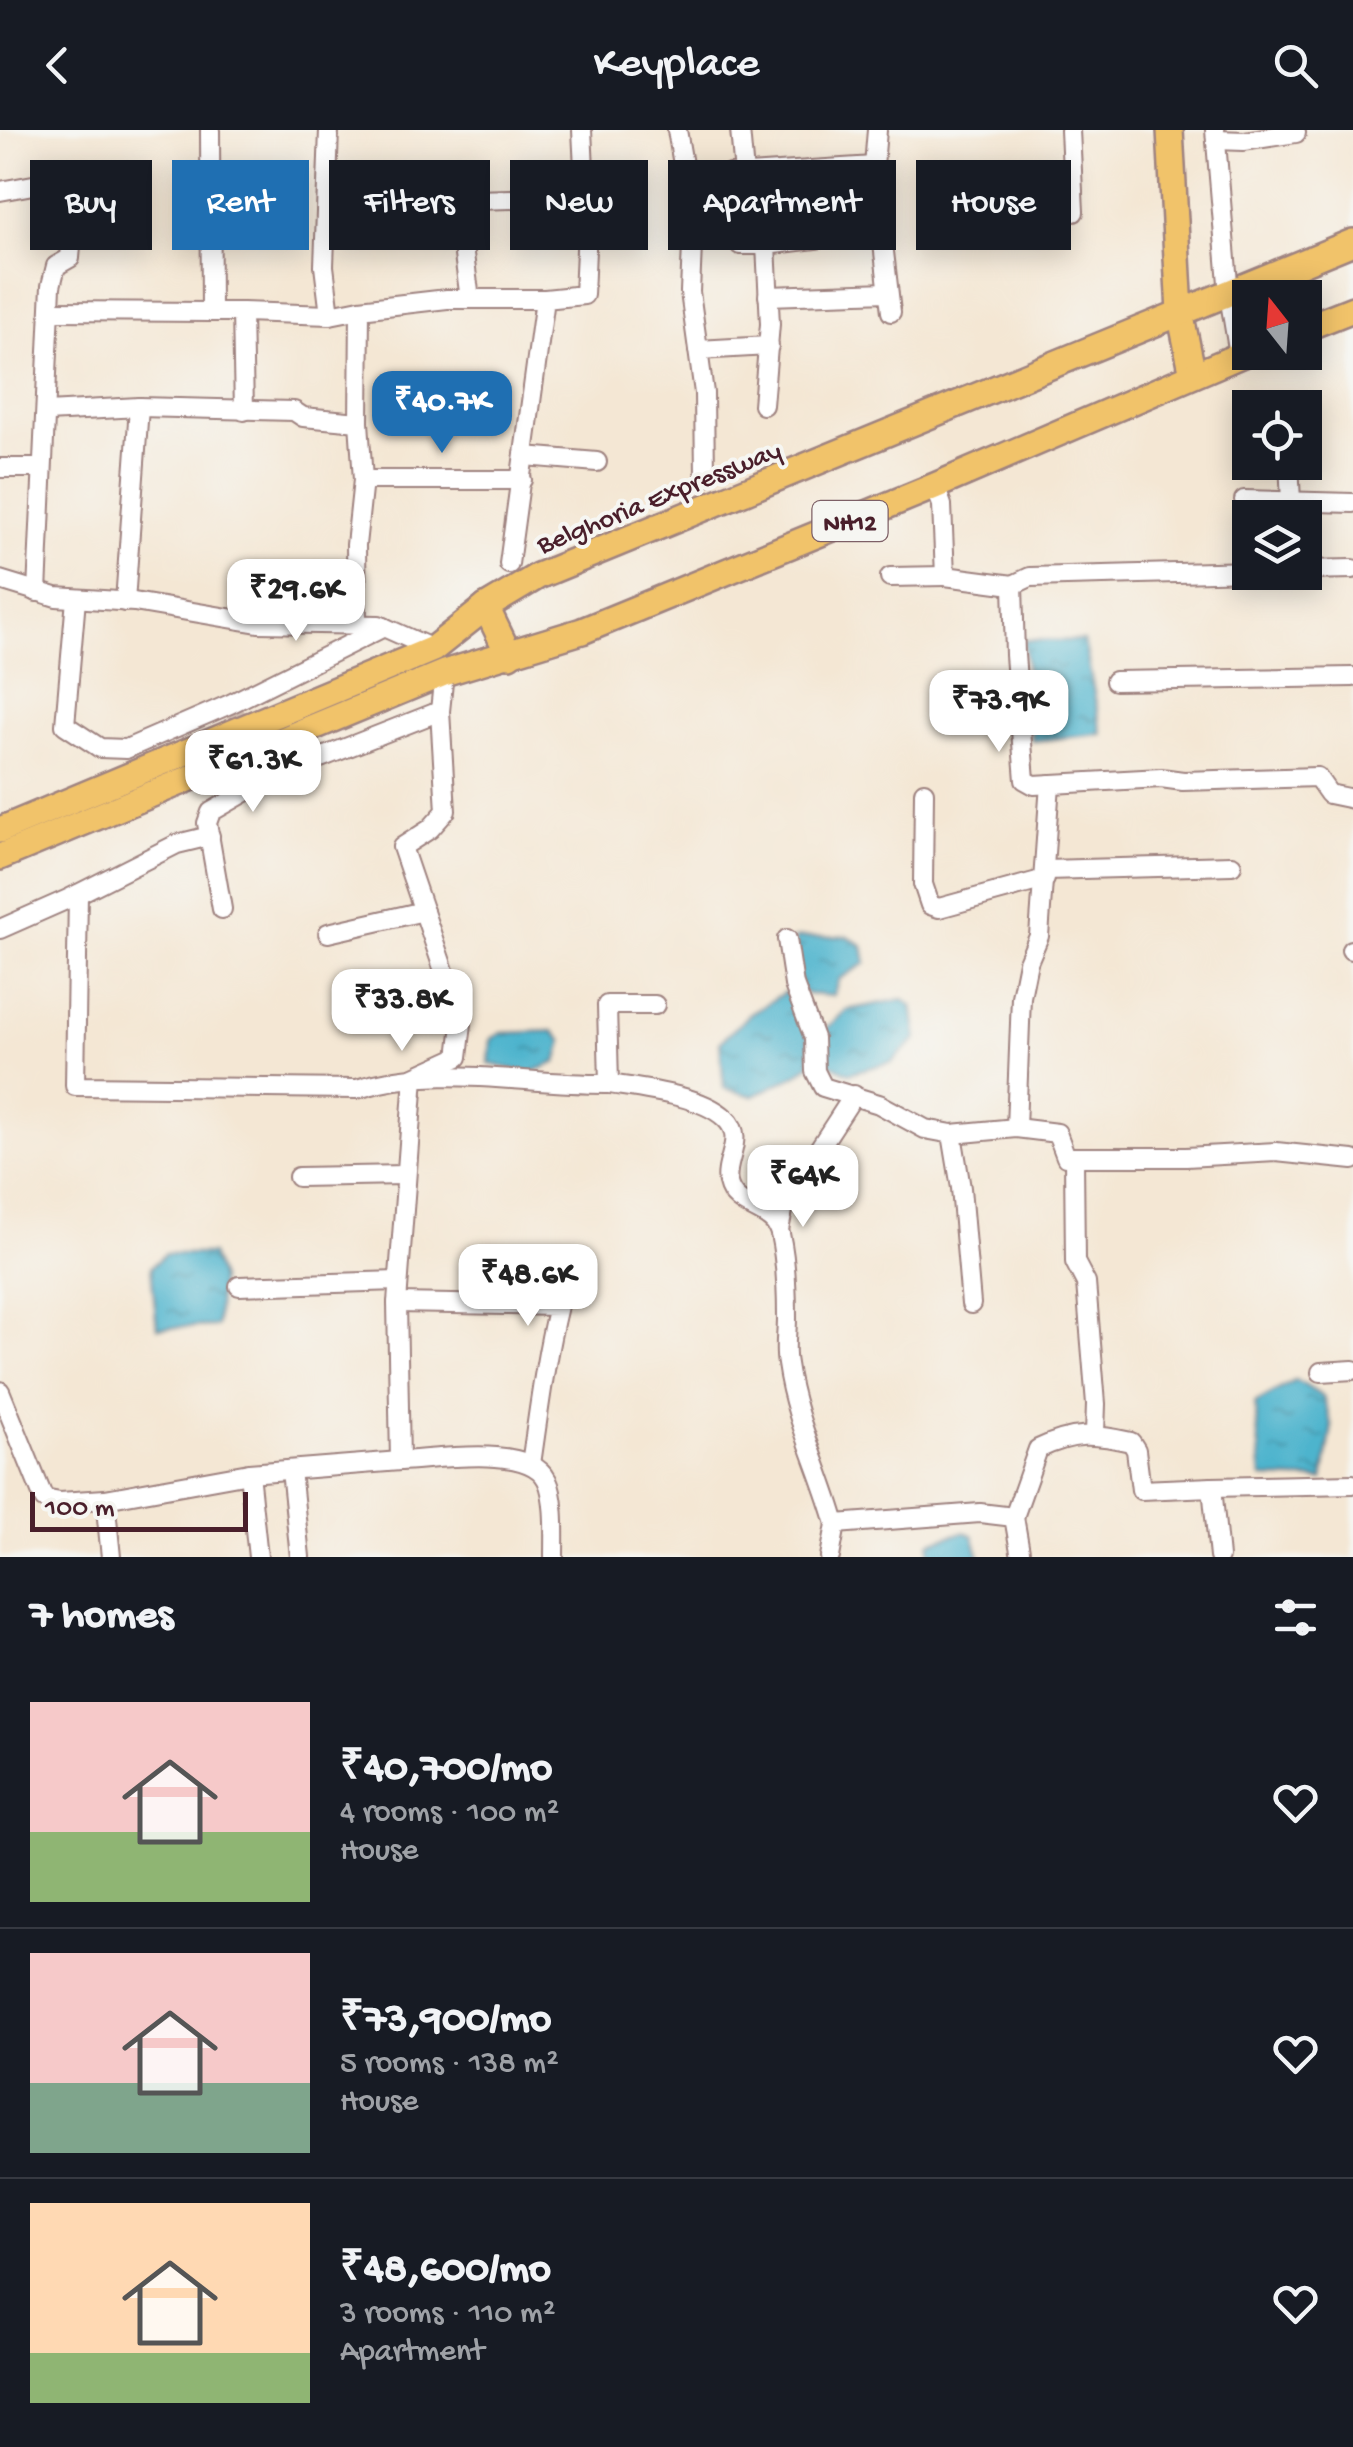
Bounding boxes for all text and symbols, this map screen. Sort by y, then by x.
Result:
icon: back [30,38,85,93]
icon: search [1268,38,1323,93]
text: Keyplace [594,39,759,92]
chip: Buy [30,160,152,250]
chip: Rent [172,160,309,250]
chip: Filters [329,160,490,250]
chip: New [510,160,648,250]
chip: Apartment [668,160,896,250]
chip: House [916,160,1071,250]
north arrow [1232,280,1322,370]
map controls [1232,280,1322,590]
pin: ₹40.7K [361,371,523,456]
text: ₹40.7K [394,384,490,422]
button: locate [1232,390,1322,480]
street label: Belghoria Expressway [532,435,787,564]
button: layers [1232,500,1322,590]
road number: NH12 [812,501,888,541]
pin: ₹29.6K [215,559,377,644]
text: ₹29.6K [249,572,343,610]
pin: ₹73.9K [918,670,1080,755]
text: ₹73.9K [951,683,1047,721]
pin: ₹61.3K [172,730,334,815]
text: ₹61.3K [207,743,299,781]
pin: ₹33.8K [321,969,483,1054]
text: ₹33.8K [354,982,450,1020]
pin: ₹64K [744,1145,862,1230]
text: ₹64K [769,1158,837,1196]
pin: ₹48.6K [447,1244,609,1329]
text: ₹48.6K [481,1257,575,1295]
scale bar [30,1487,248,1532]
text: 100 m [45,1493,115,1526]
icon: filters [1268,1590,1323,1645]
text: 7 homes [30,1593,173,1642]
icon: home [110,1742,230,1862]
text: ₹40,700/mo [340,1746,552,1795]
icon: heart [1268,1775,1323,1830]
text: 4 rooms · 100 m² [340,1795,559,1833]
text: House [340,1833,418,1871]
icon: home [110,1993,230,2113]
text: ₹73,900/mo [340,1997,551,2046]
icon: heart [1268,2026,1323,2081]
text: 5 rooms · 138 m² [340,2046,559,2084]
text: House [340,2084,418,2122]
icon: home [110,2243,230,2363]
text: ₹48,600/mo [340,2247,551,2296]
icon: heart [1268,2276,1323,2331]
text: 3 rooms · 110 m² [340,2296,555,2334]
text: Apartment [340,2334,484,2372]

